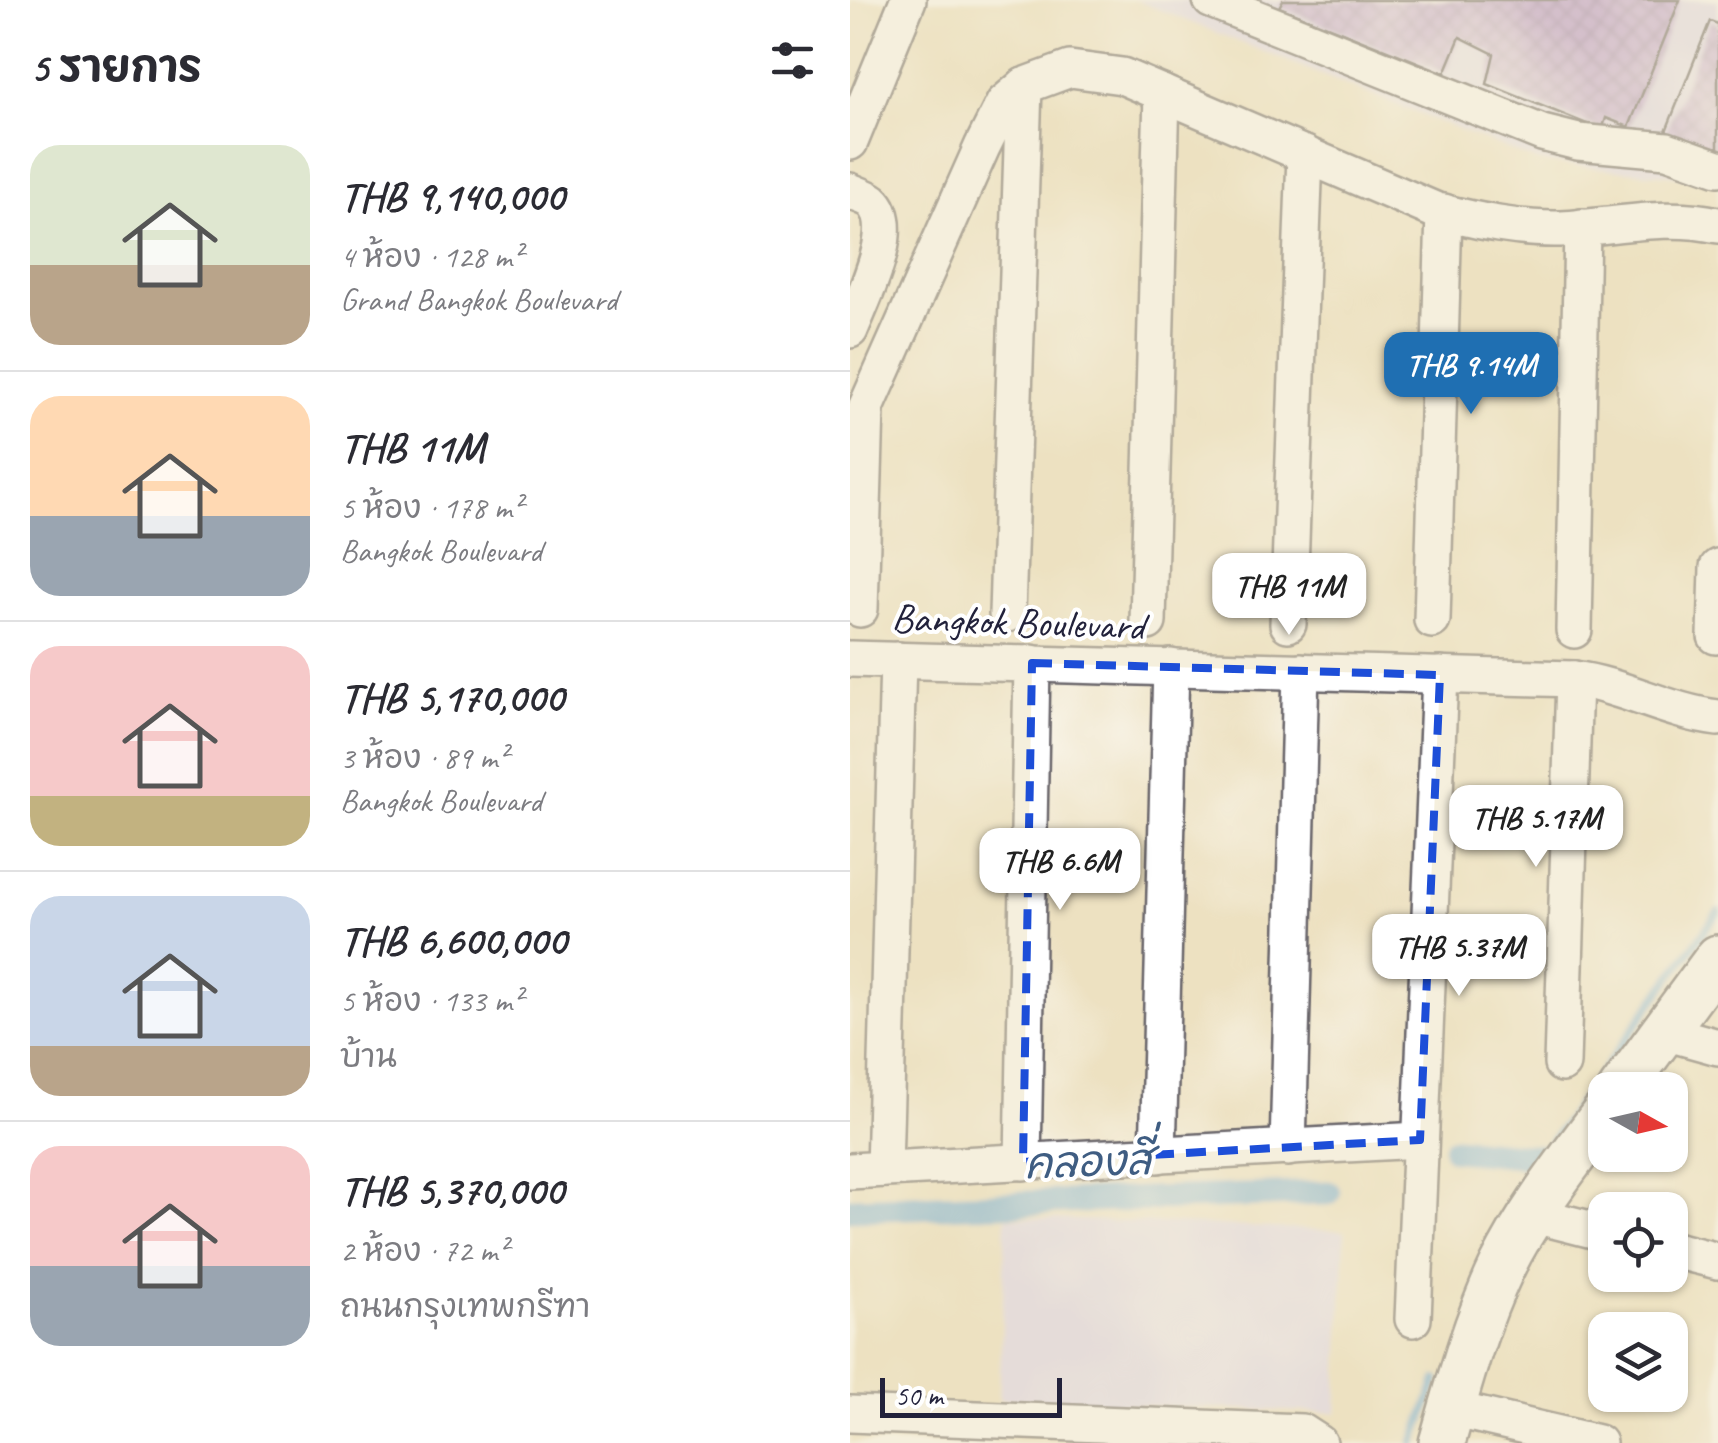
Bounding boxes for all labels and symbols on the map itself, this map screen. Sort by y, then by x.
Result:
pin: THB 9.14M [1357,332,1585,417]
pin: THB 11M [1197,553,1381,638]
street label: Bangkok Boulevard [891,593,1151,652]
pin: THB 5.17M [1422,785,1650,870]
pin: THB 6.6M [957,828,1163,913]
pin: THB 5.37M [1345,914,1573,999]
north arrow [1588,1072,1688,1172]
water label: คลองสี่ [1023,1121,1164,1191]
scale bar [880,1373,1062,1418]

